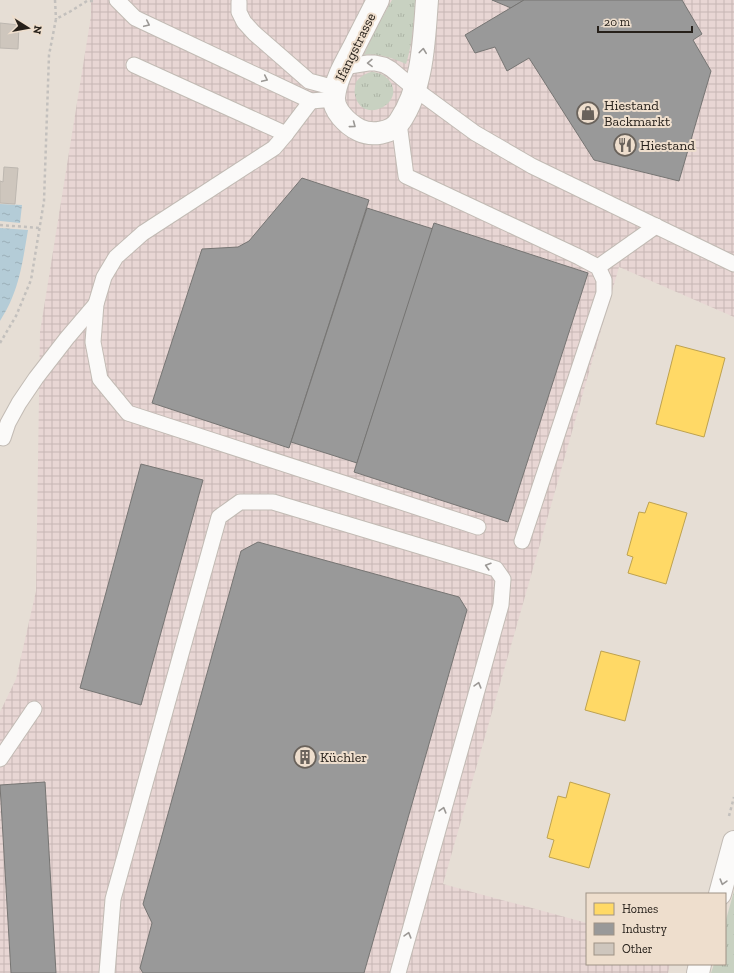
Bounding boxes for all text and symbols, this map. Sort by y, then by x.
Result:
north arrow [8,8,48,48]
scale bar [598,8,692,34]
street label: Ifangstrasse [332,10,380,84]
text: 20 m [604,15,631,29]
one-way arrow [143,19,151,27]
text: N [30,24,45,36]
one-way arrow [418,48,427,54]
one-way arrow [367,59,373,67]
one-way arrow [260,74,268,82]
place label: Hiestand Backmarkt [604,97,671,130]
shop icon: Hiestand Backmarkt [575,100,601,126]
one-way arrow [348,120,355,127]
restaurant icon: Hiestand [612,132,638,158]
place label: Hiestand [640,137,695,154]
one-way arrow [485,562,492,571]
one-way arrow [473,682,482,689]
building icon: Küchler [292,744,318,770]
place label: Küchler [320,749,367,766]
one-way arrow [438,807,447,814]
one-way arrow [719,878,728,885]
legend [586,893,726,965]
text: Homes [622,902,658,916]
text: Industry [622,922,668,936]
one-way arrow [403,932,412,939]
text: Other [622,942,653,956]

